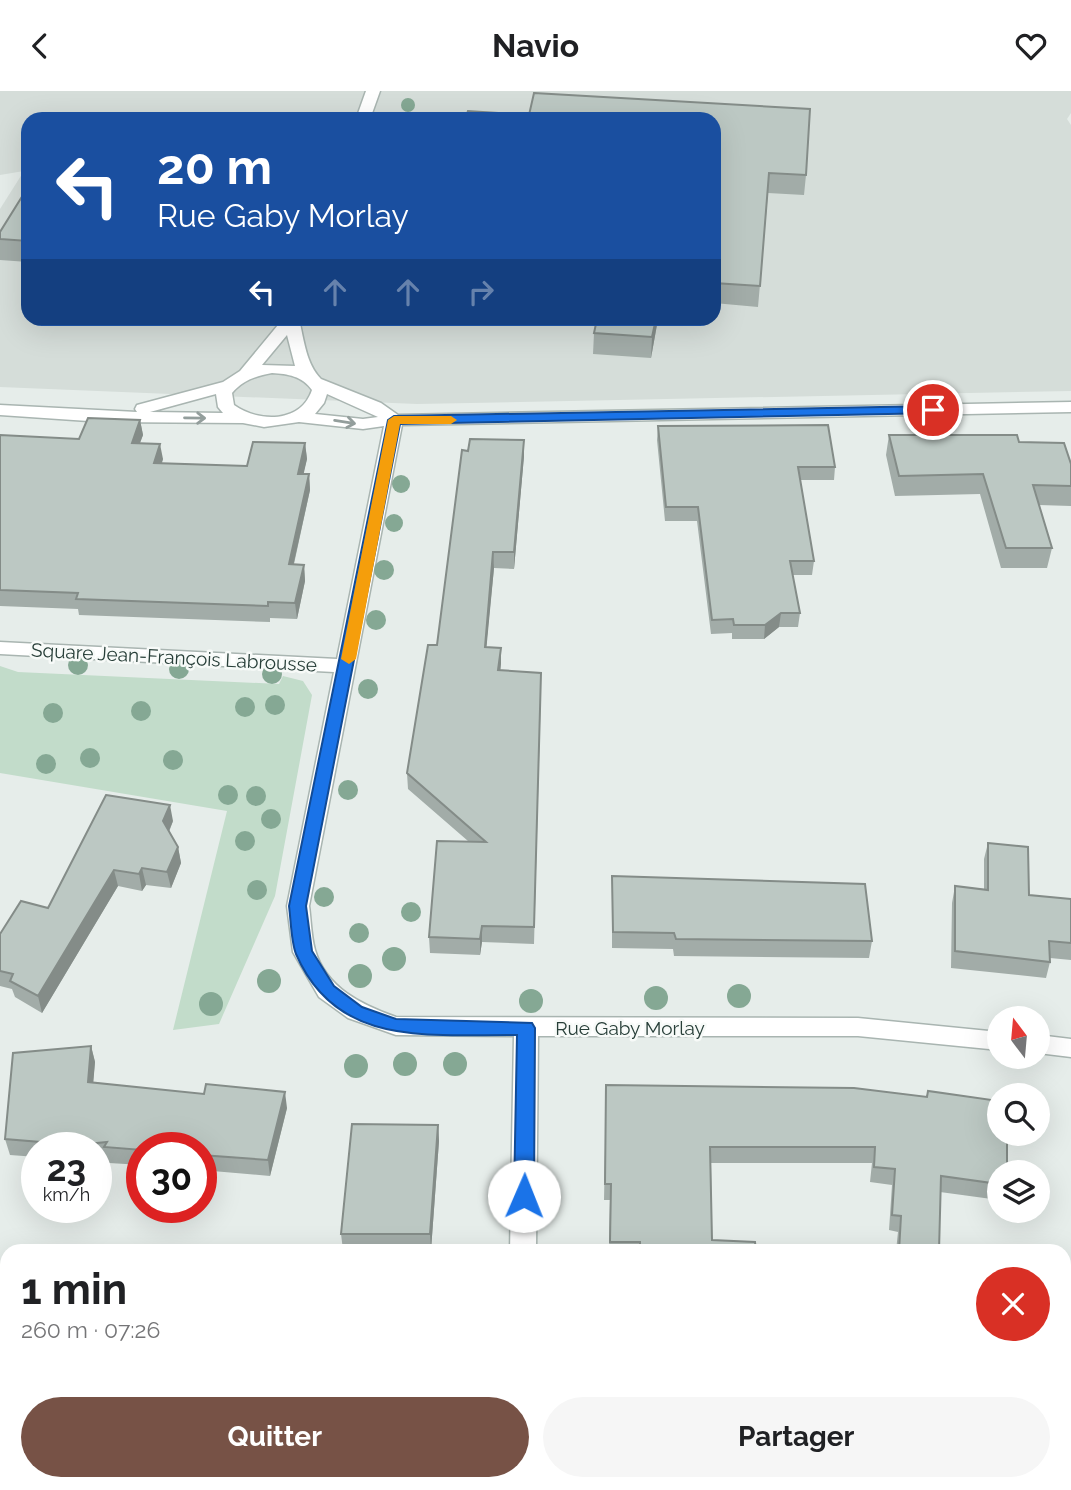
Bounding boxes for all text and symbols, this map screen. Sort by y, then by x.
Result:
icon: back [21,27,59,65]
text: Navio [492,27,579,64]
icon: heart [1012,27,1050,65]
text: 20 m [157,138,272,195]
icon: left [42,140,133,231]
text: Rue Gaby Morlay [157,197,409,234]
icon: left [243,273,281,311]
icon: ahead [316,273,354,311]
icon: ahead [389,273,427,311]
icon: right [462,273,500,311]
pin [903,380,963,440]
icon: arrive [914,391,952,429]
one-way arrow [184,411,207,425]
one-way arrow [333,416,356,429]
street label: Square Jean-François Labrousse [30,639,318,675]
north arrow [987,1006,1050,1069]
map controls [987,1006,1050,1223]
street label: Rue Gaby Morlay [555,1017,705,1039]
button: search [987,1083,1050,1146]
speed limit sign: 30 [126,1132,217,1223]
text: 23 [47,1148,86,1189]
position arrow [487,1159,561,1233]
button: layers [987,1160,1050,1223]
text: km/h [43,1184,90,1205]
text: 1 min [21,1265,127,1314]
button: close [976,1267,1050,1341]
text: 260 m · 07:26 [21,1316,160,1343]
button: Quitter [21,1397,529,1477]
button: Partager [543,1397,1050,1477]

